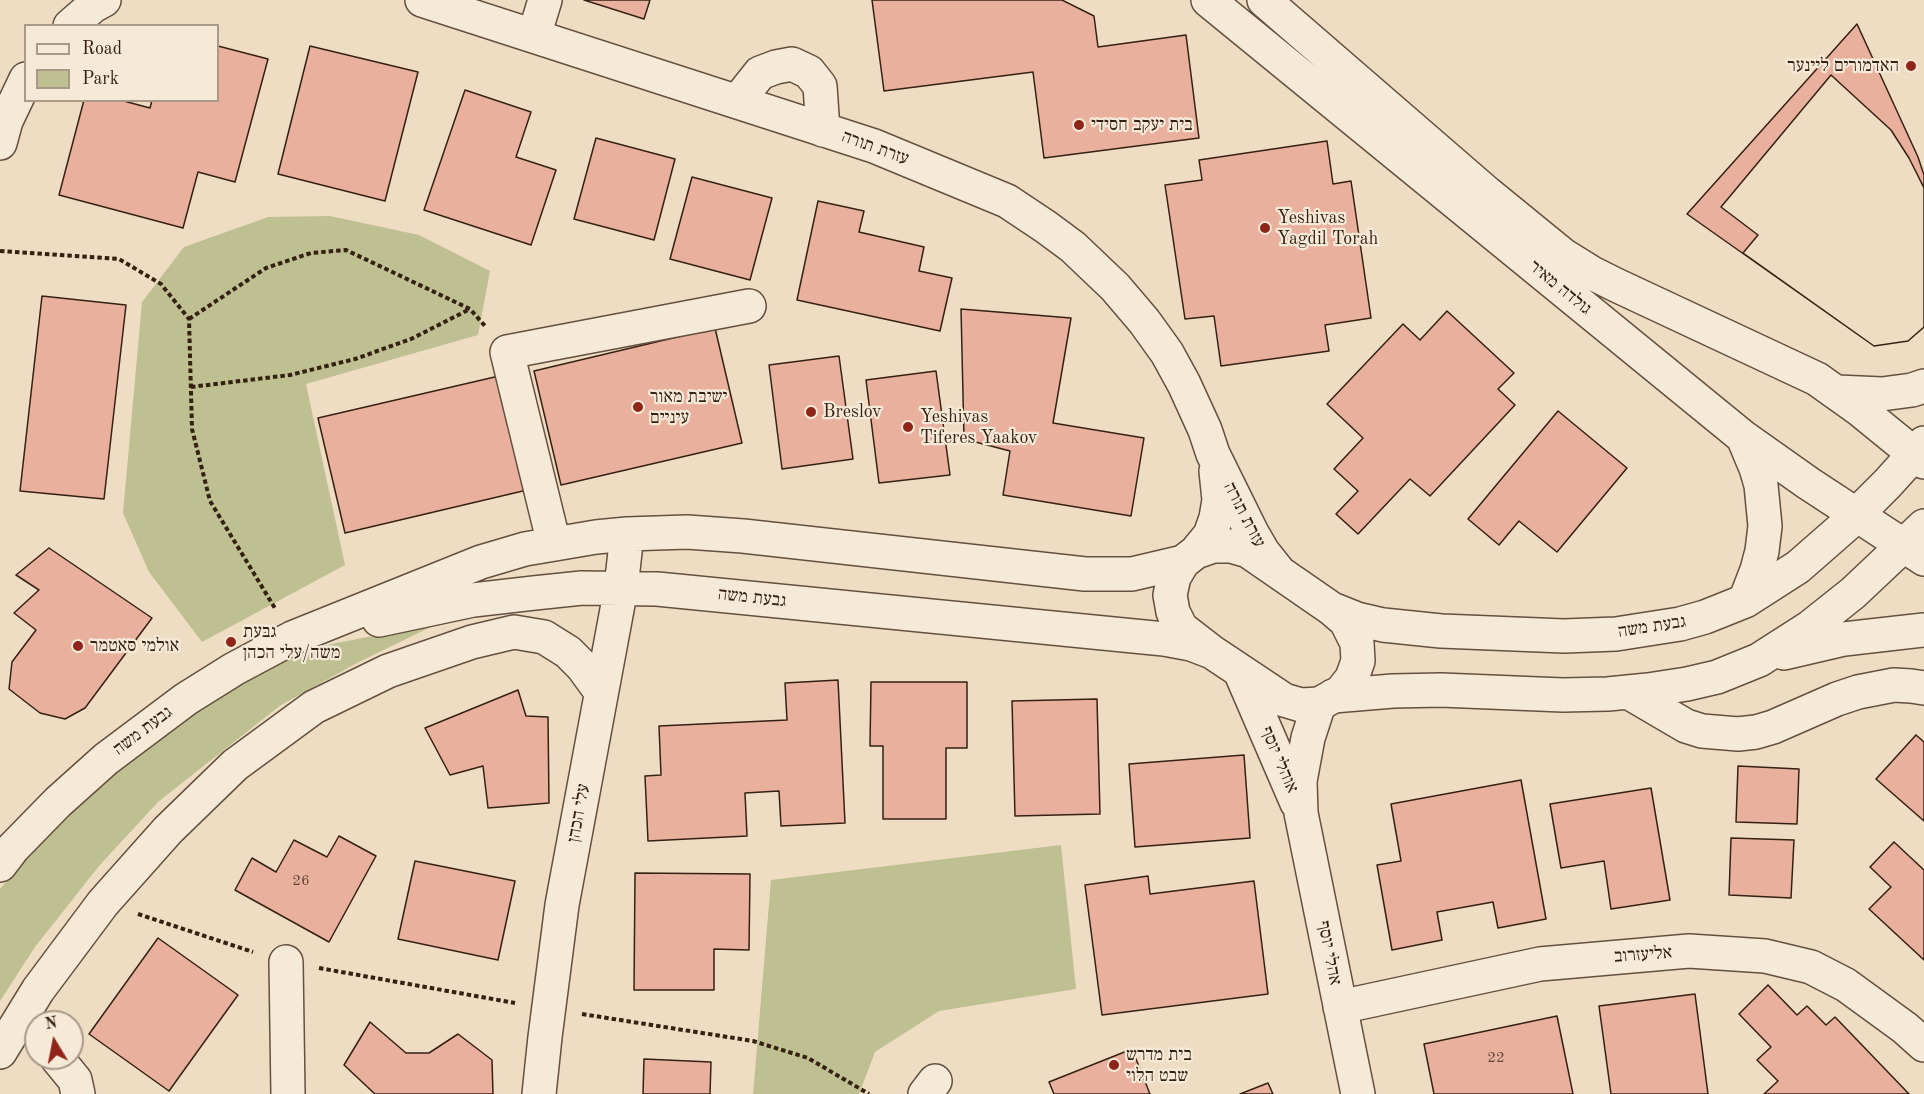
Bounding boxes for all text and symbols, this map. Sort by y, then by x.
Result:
legend [24,24,219,102]
text: Road [82,40,122,58]
place label: האדמורים ליינער [1787,55,1899,77]
marker: האדמורים ליינער [1904,59,1918,73]
text: Park [82,70,119,88]
place label: בית יעקב חסידי [1091,114,1193,136]
marker: בית יעקב חסידי [1072,118,1086,132]
street label: עזרת תורה [838,126,912,170]
place label: Yeshivas Yagdil Torah [1277,207,1378,250]
marker: Yeshivas Yagdil Torah [1258,221,1272,235]
street label: גולדה מאיר [1524,256,1596,320]
place label: ישיבת מאור עיניים [650,386,728,428]
marker: ישיבת מאור עיניים [631,400,645,414]
place label: Breslov [823,401,881,423]
marker: Breslov [804,405,818,419]
place label: Yeshivas Tiferes Yaakov [920,406,1037,448]
marker: Yeshivas Tiferes Yaakov [901,420,915,434]
street label: עזרת תורה [1218,479,1270,551]
street label: גבעת משה [717,584,787,612]
street label: גבעת משה [1616,611,1688,643]
place label: גבעת משה/עלי הכהן [243,621,340,664]
place label: אולמי סאטמר [90,635,179,657]
marker: גבעת משה/עלי הכהן [224,635,238,649]
marker: אולמי סאטמר [71,639,85,653]
street label: גבעת משה [109,702,177,760]
street label: אוהלי יוסף [1255,724,1303,796]
street label: עלי הכהן [563,782,595,844]
house number: 26 [292,872,310,890]
street label: אהלי יוסף [1312,919,1346,987]
street label: אליעזרוב [1613,942,1673,968]
north arrow [24,1010,84,1070]
text: N [44,1015,59,1033]
place label: בית מדרש שבט הלוי [1126,1044,1192,1086]
house number: 22 [1487,1049,1505,1067]
marker: בית מדרש שבט הלוי [1107,1058,1121,1072]

